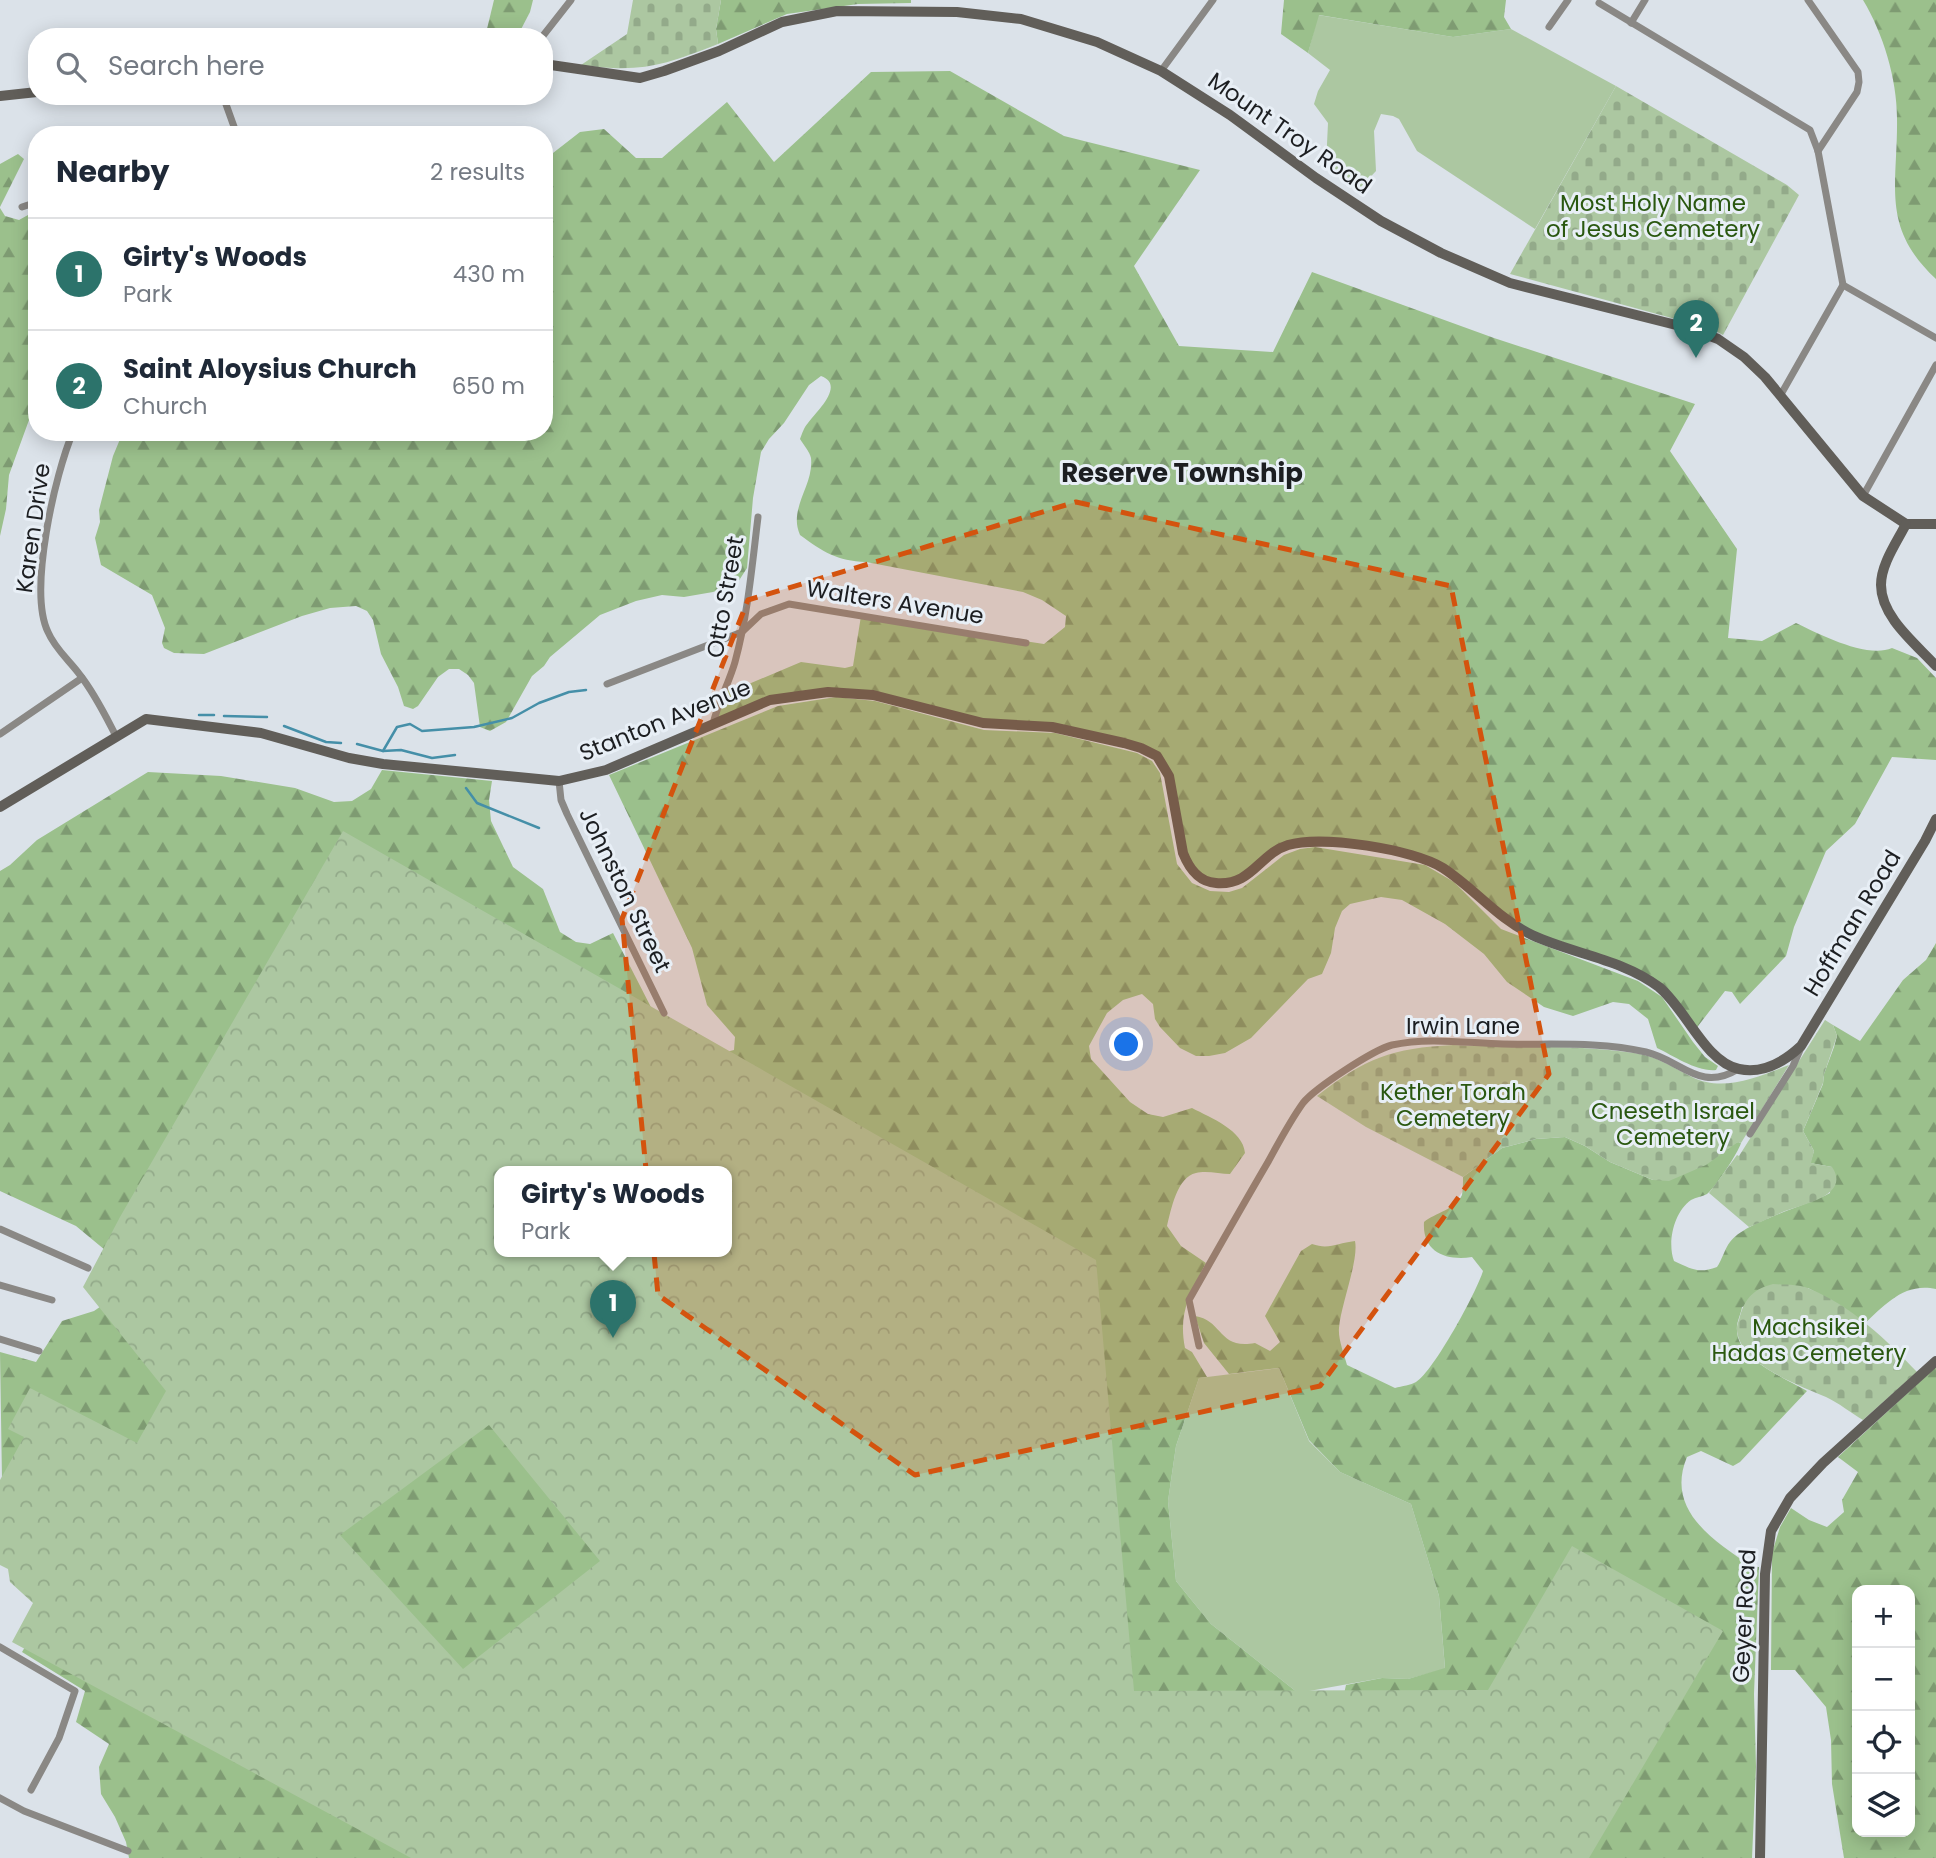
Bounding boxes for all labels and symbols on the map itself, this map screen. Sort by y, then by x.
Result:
street label: Mount Troy Road [1202,65,1378,201]
park label: Most Holy Name of Jesus Cemetery [1546,187,1760,245]
pin: 2 [1673,300,1719,358]
district label: Reserve Township [1061,455,1303,491]
street label: Karen Drive [8,461,58,595]
street label: Otto Street [699,534,751,660]
street label: Walters Avenue [804,572,986,632]
street label: Stanton Avenue [574,671,756,769]
street label: Johnston Street [571,802,679,978]
street label: Hoffman Road [1796,844,1908,1002]
street label: Irwin Lane [1406,1010,1520,1042]
your location [1109,1027,1143,1061]
park label: Kether Torah Cemetery [1380,1076,1526,1134]
park label: Cneseth Israel Cemetery [1591,1095,1755,1153]
pin: 1 [590,1280,636,1338]
park label: Machsikei Hadas Cemetery [1712,1311,1906,1369]
street label: Geyer Road [1725,1548,1763,1684]

